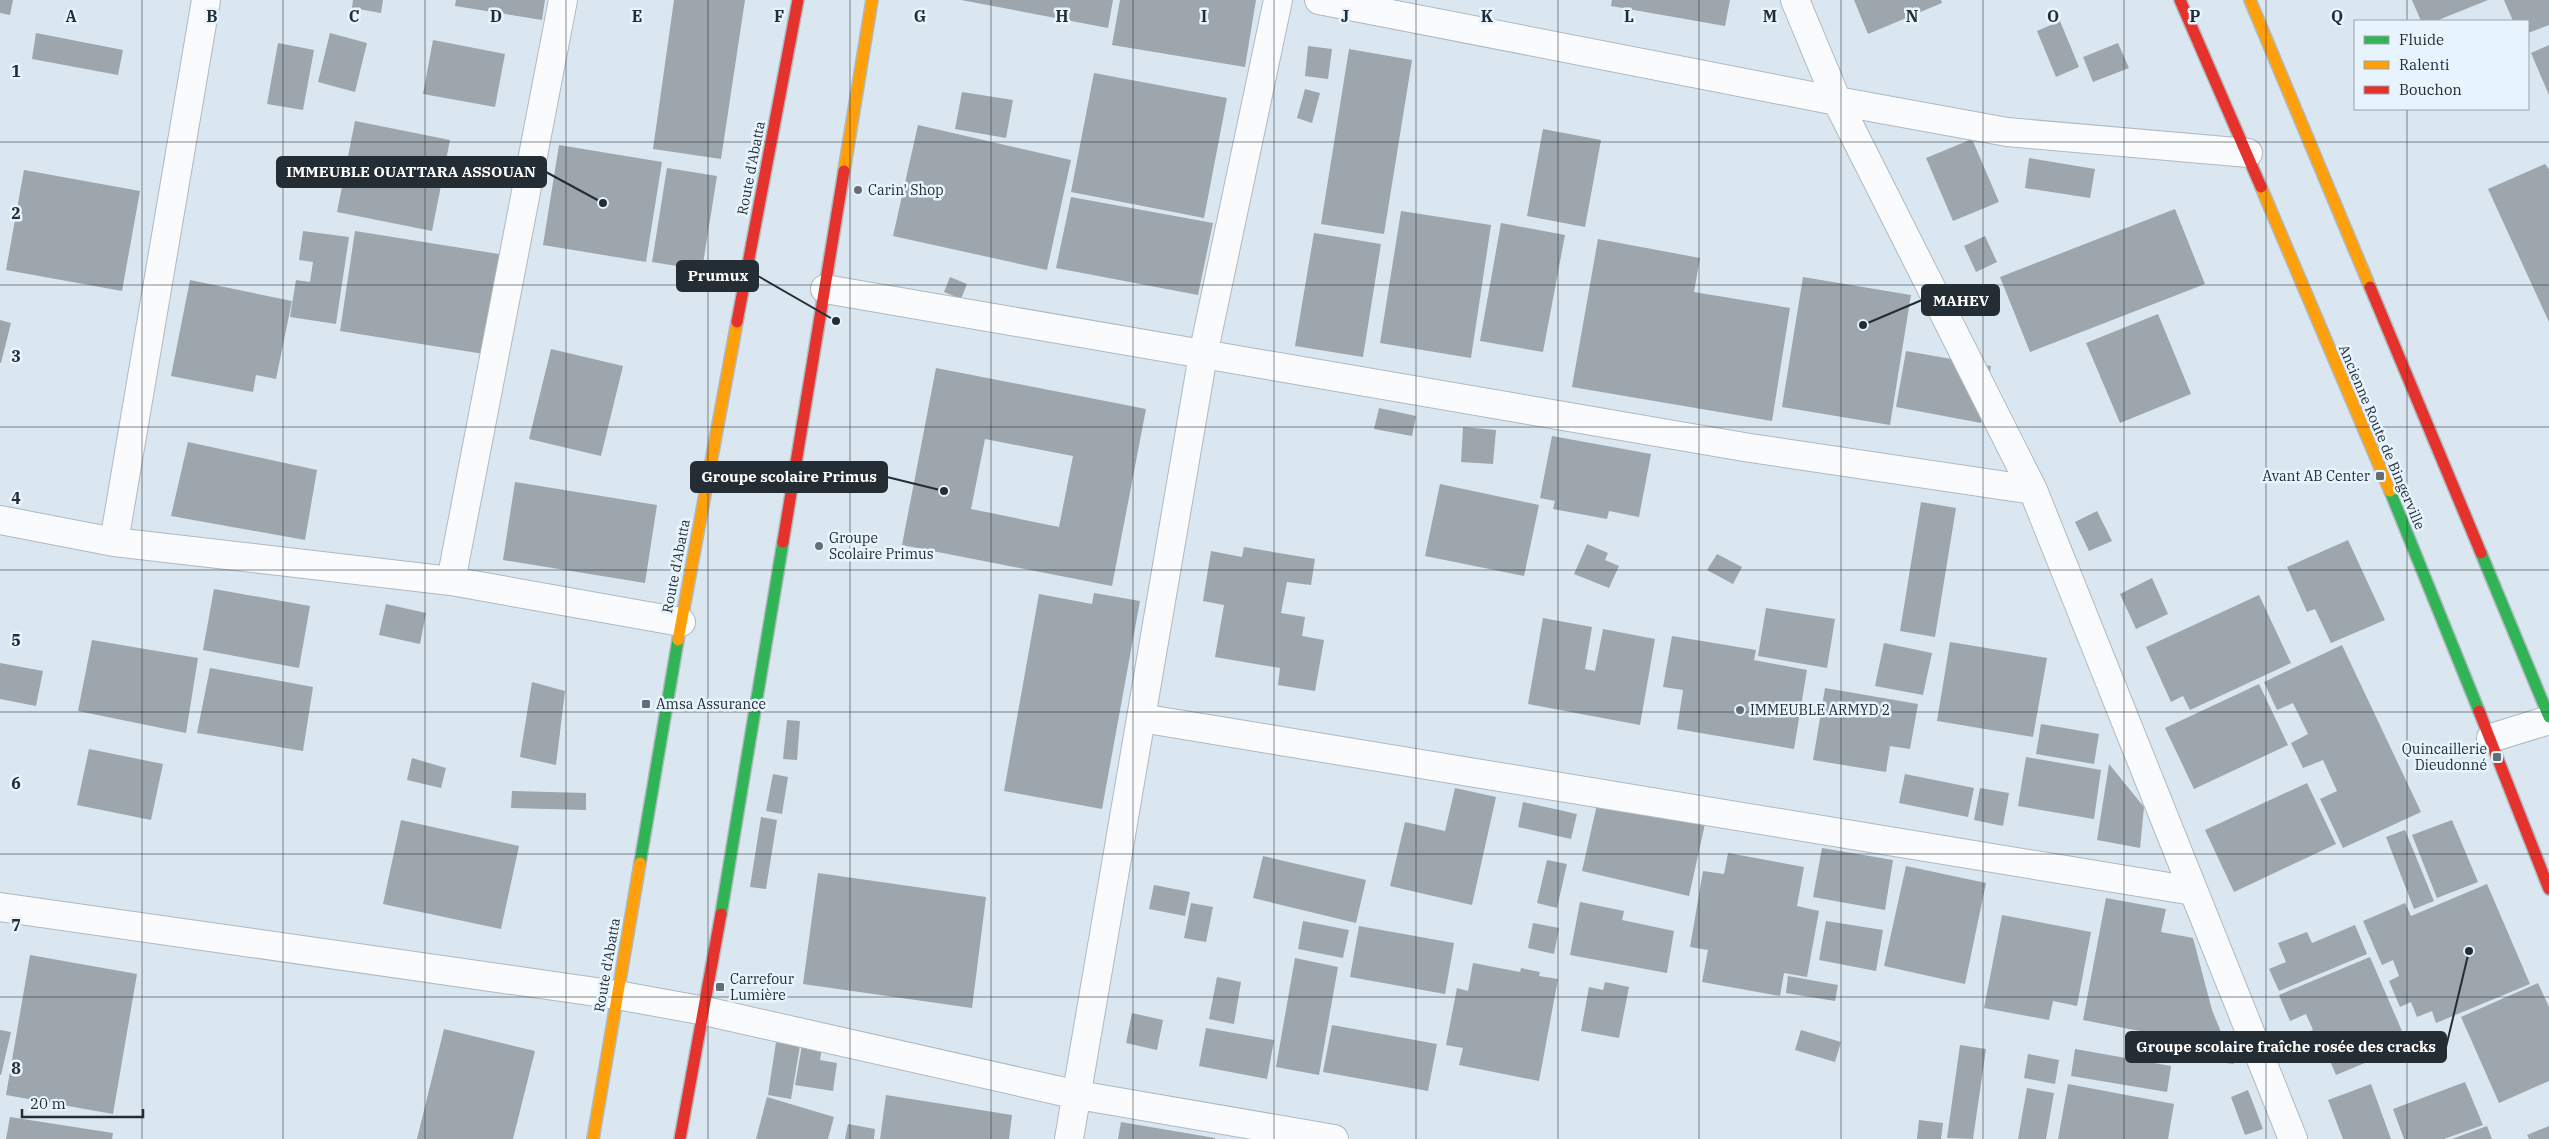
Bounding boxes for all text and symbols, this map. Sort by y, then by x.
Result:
text: A [65,6,77,26]
text: B [206,6,218,26]
text: C [349,6,359,26]
text: D [490,6,502,26]
text: E [632,6,642,26]
text: F [774,6,784,26]
text: G [914,6,926,26]
text: H [1056,6,1069,26]
text: I [1201,6,1207,26]
text: J [1341,6,1349,26]
text: K [1481,6,1494,26]
text: L [1624,6,1634,26]
text: M [1763,6,1777,26]
text: N [1906,6,1918,26]
text: O [2047,6,2059,26]
text: P [2190,6,2201,26]
text: Q [2331,6,2343,26]
legend [2354,20,2529,110]
text: Fluide [2399,30,2444,49]
text: Ralenti [2399,55,2450,74]
text: 1 [11,61,21,81]
text: Bouchon [2399,80,2462,99]
street label: Route d'Abatta [733,119,769,216]
callout: IMMEUBLE OUATTARA ASSOUAN [277,157,546,187]
text: IMMEUBLE OUATTARA ASSOUAN [286,162,536,181]
place label: Carin' Shop [868,181,944,199]
marker: Carin' Shop [852,184,864,196]
text: 2 [11,203,21,223]
callout: Prumux [677,261,758,291]
text: Prumux [688,266,748,285]
callout: MAHEV [1922,285,1999,315]
text: MAHEV [1933,291,1990,310]
street label: Ancienne Route de Bingerville [2335,342,2429,532]
text: 3 [11,346,21,366]
callout: Groupe scolaire Primus [691,462,887,492]
text: Groupe scolaire Primus [701,467,877,486]
place label: Avant AB Center [2262,467,2371,485]
marker: Avant AB Center [2374,470,2386,482]
text: 4 [11,488,21,508]
street label: Route d'Abatta [658,517,694,614]
place label: Groupe Scolaire Primus [829,529,934,563]
marker: Groupe Scolaire Primus [813,540,825,552]
text: 5 [11,630,21,650]
place label: Amsa Assurance [656,695,766,713]
marker: Amsa Assurance [640,698,652,710]
place label: IMMEUBLE ARMYD 2 [1750,701,1890,719]
marker: IMMEUBLE ARMYD 2 [1734,704,1746,716]
place label: Quincaillerie Dieudonné [2402,740,2487,774]
marker: Quincaillerie Dieudonné [2491,751,2503,763]
text: 6 [11,773,21,793]
text: 7 [11,915,21,935]
street label: Route d'Abatta [590,916,624,1013]
place label: Carrefour Lumière [730,970,795,1004]
marker: Carrefour Lumière [714,981,726,993]
callout: Groupe scolaire fraîche rosée des cracks [2126,1032,2446,1062]
text: Groupe scolaire fraîche rosée des cracks [2136,1037,2436,1056]
text: 8 [11,1058,21,1078]
scale bar [22,1086,144,1118]
text: 20 m [30,1094,66,1113]

